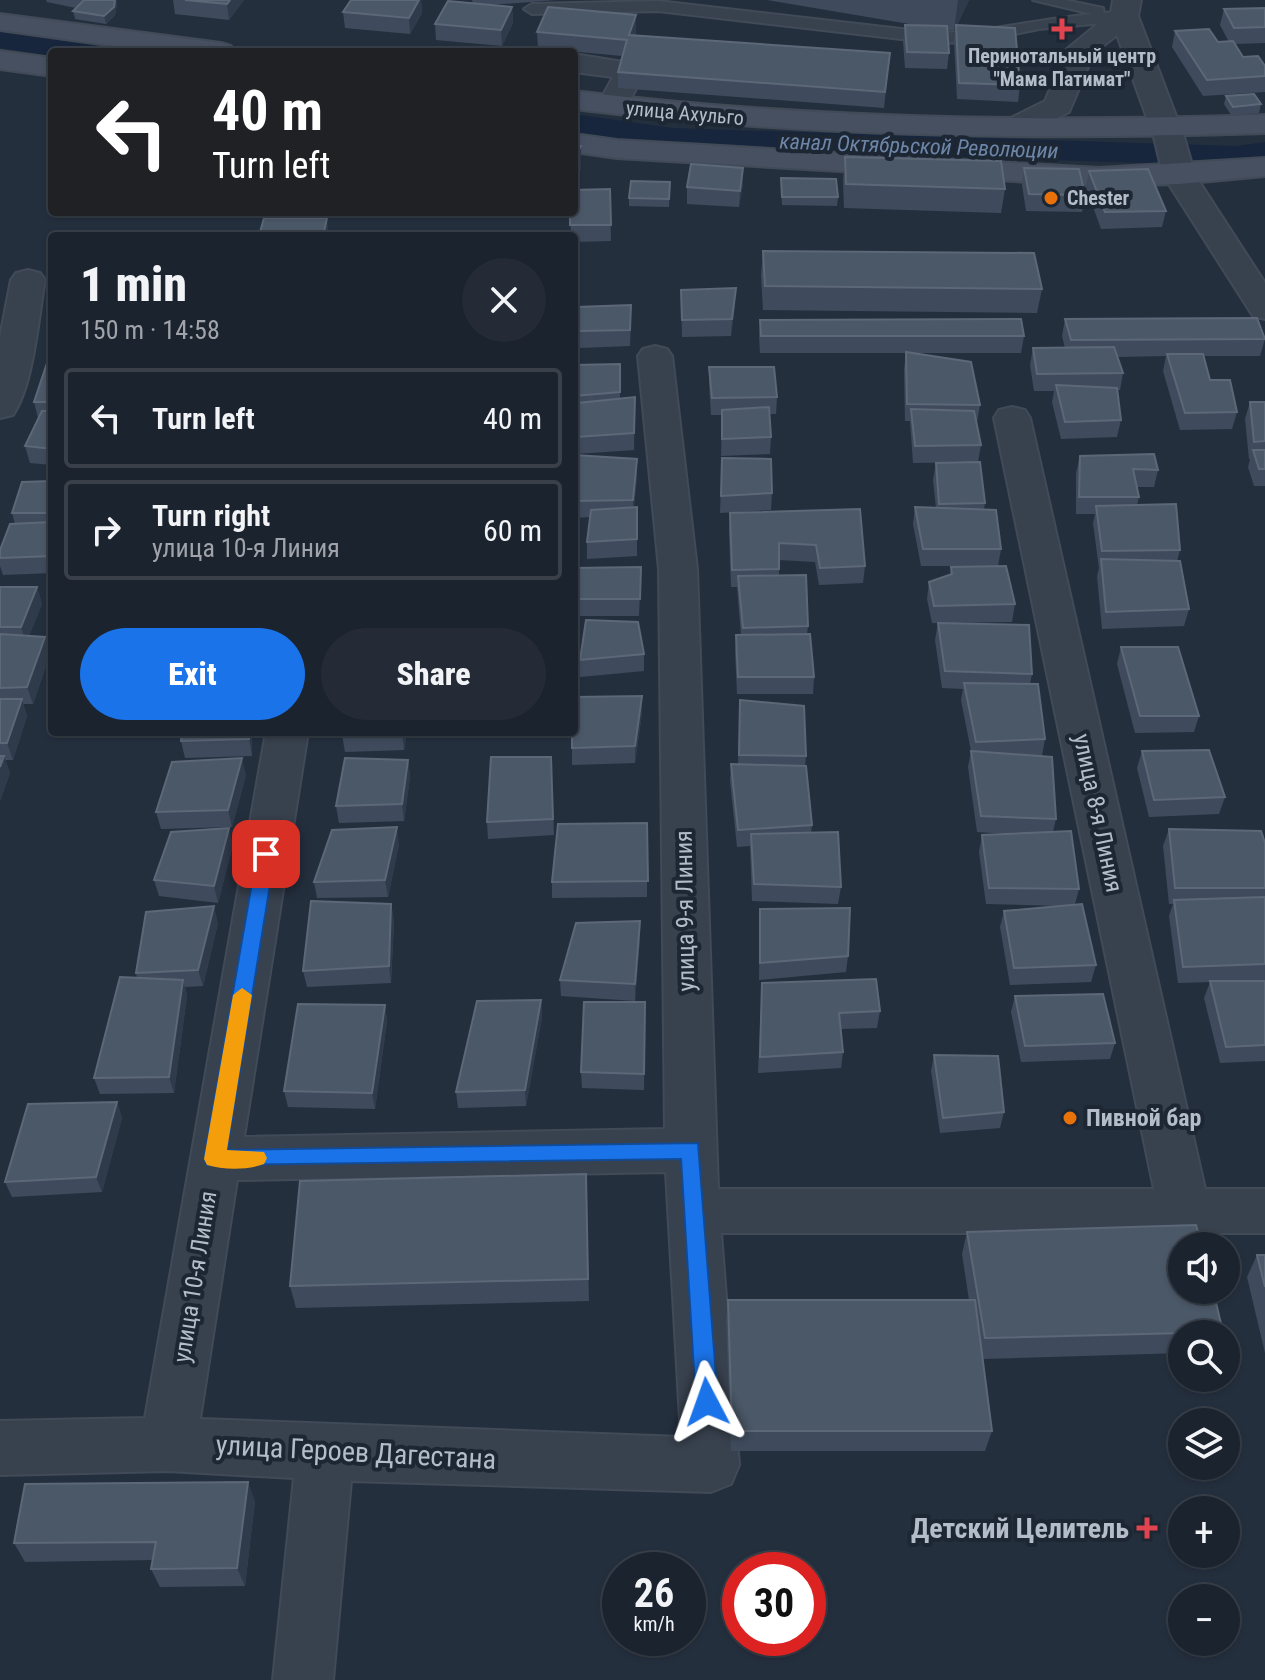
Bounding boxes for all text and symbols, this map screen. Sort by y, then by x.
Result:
marker: Перинотальный центр "Мама Патимат" [1051,18,1073,40]
place label: Перинотальный центр "Мама Патимат" [968,44,1156,91]
text: 40 m [212,78,323,144]
icon: left [80,80,184,184]
street label: улица Ахульго [625,96,745,130]
water label: канал Октябрьской Революции [779,129,1059,163]
text: Turn left [212,145,330,187]
place label: Chester [1067,186,1130,210]
marker: Chester [1042,189,1060,207]
text: 1 min [80,256,187,313]
button: close [462,258,546,342]
text: 150 m · 14:58 [80,315,220,345]
icon: left [84,396,128,440]
text: Turn left [152,401,255,436]
text: 40 m [483,401,542,436]
text: Turn right [152,498,270,533]
icon: right [84,508,128,552]
text: 60 m [483,513,542,548]
text: улица 10-я Линия [152,533,340,563]
button: Exit [80,628,305,720]
button: Share [321,628,546,720]
street label: улица 8-я Линия [1068,731,1128,895]
pin [232,820,300,888]
street label: улица 9-я Линия [670,830,700,992]
icon: arrive [244,832,288,876]
place label: Пивной бар [1086,1104,1202,1132]
marker: Пивной бар [1061,1109,1079,1127]
street label: улица 10-я Линия [168,1189,222,1365]
map controls [1168,1232,1240,1656]
button: sound [1168,1232,1240,1304]
button: search [1168,1320,1240,1392]
position arrow [665,1360,749,1444]
button: layers [1168,1408,1240,1480]
street label: улица Героев Дагестана [215,1428,497,1476]
button: + [1168,1496,1240,1568]
place label: Детский Целитель [911,1512,1129,1545]
marker: Детский Целитель [1136,1517,1158,1539]
speed limit sign: 30 [722,1552,826,1656]
text: 26 [634,1570,674,1617]
button: − [1168,1584,1240,1656]
text: km/h [633,1612,675,1636]

